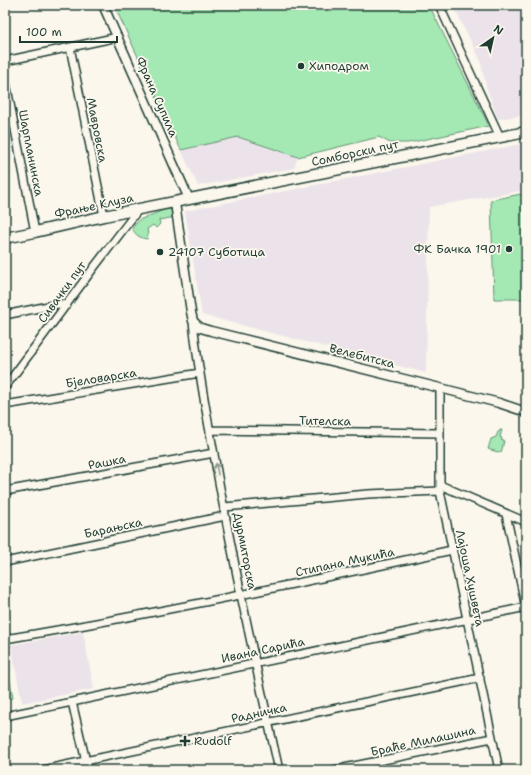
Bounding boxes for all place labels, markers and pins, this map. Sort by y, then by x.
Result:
place label: Хиподром [309,58,369,74]
marker: Хиподром [296,61,306,71]
place label: ФК Бачка 1901 [414,241,501,257]
place label: 24107 Суботица [168,244,266,260]
marker: ФК Бачка 1901 [504,244,514,254]
marker: 24107 Суботица [155,247,165,257]
place label: Rudolf [194,733,232,749]
marker: Rudolf [179,735,191,747]

